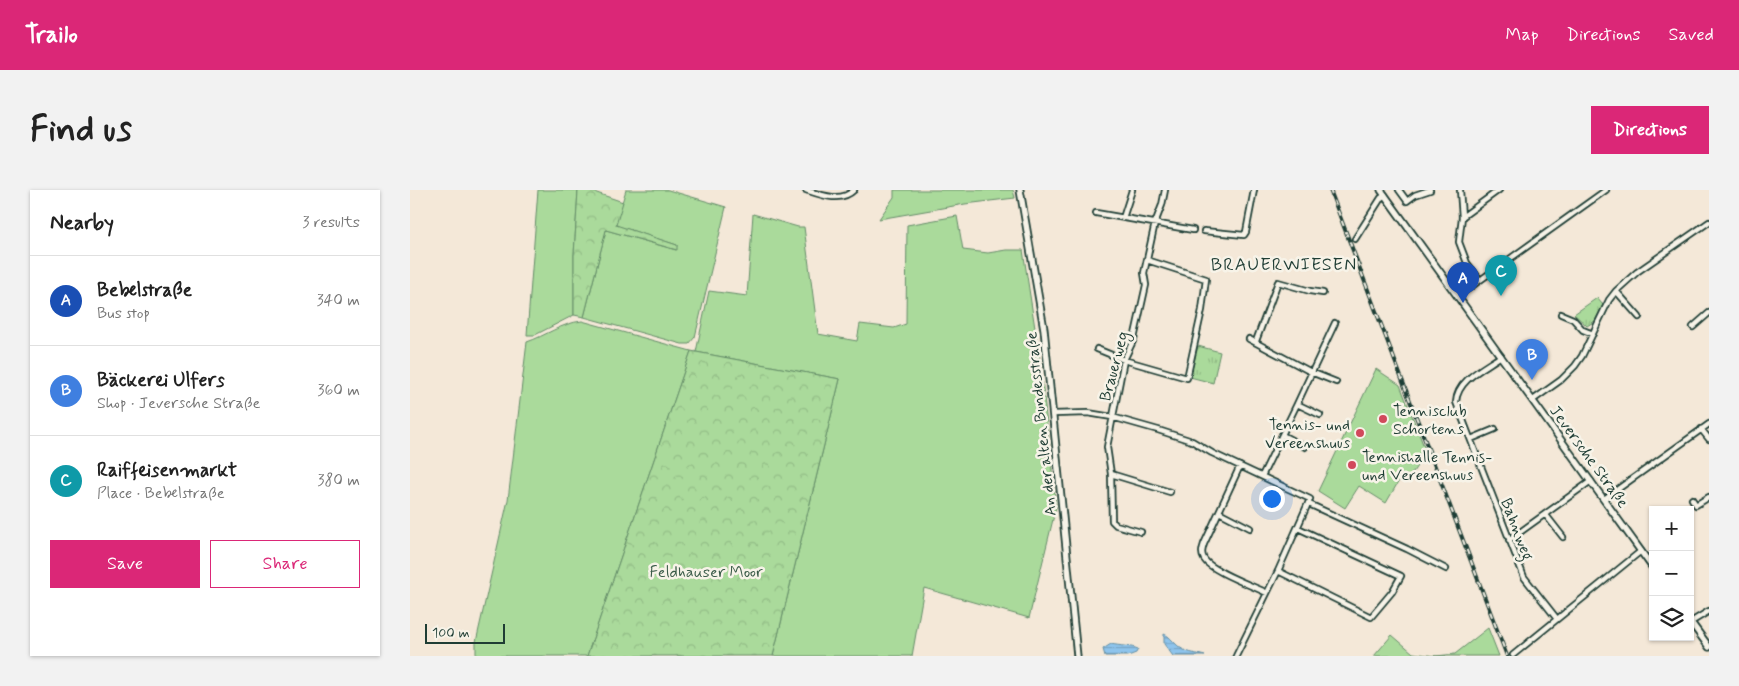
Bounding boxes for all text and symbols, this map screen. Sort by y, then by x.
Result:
text: Trailo [25,20,78,51]
text: Map [1506,23,1539,47]
text: Directions [1567,23,1641,47]
text: Saved [1669,23,1714,47]
button: Directions [1591,106,1709,154]
text: Find us [30,107,132,153]
text: Nearby [50,209,114,237]
text: 3 results [302,212,360,233]
district label: BRAUERWIESEN [1211,253,1357,277]
pin: C [1485,255,1517,296]
pin: A [1447,262,1479,303]
text: Bebelstraße [97,278,192,303]
text: A [61,290,71,311]
text: 340 m [316,290,360,311]
text: Bus stop [97,303,150,324]
street label: Brauerweg [1095,329,1135,404]
street label: An der alten Bundesstraße [1021,331,1062,517]
pin: B [1516,339,1548,380]
text: Bäckerei Ulfers [97,368,225,393]
text: B [61,380,71,401]
text: 360 m [317,380,360,401]
text: Shop · Jeversche Straße [97,393,260,414]
place label: Tennisclub Schortens [1393,401,1467,440]
street label: Jeversche Straße [1545,401,1633,512]
marker: Tennisclub Schortens [1377,413,1389,425]
place label: Tennis- und Vereenshuus [1265,415,1350,454]
marker: Tennis- und Vereenshuus [1354,427,1366,439]
place label: Tennishalle Tennis- und Vereenshuus [1362,447,1492,486]
text: Raiffeisenmarkt [97,458,237,483]
marker: Tennishalle Tennis- und Vereenshuus [1346,459,1358,471]
text: C [60,470,72,491]
text: 380 m [317,470,360,491]
text: Place · Bebelstraße [97,483,225,504]
your location [1259,486,1285,512]
street label: Bahnweg [1494,495,1538,564]
map controls [1649,506,1694,641]
button: + [1649,506,1694,551]
button: Save [50,540,200,588]
button: Share [210,540,360,588]
button: − [1649,551,1694,596]
park label: Feldhauser Moor [649,562,763,583]
button: layers [1649,596,1694,641]
scale bar [425,621,505,644]
text: 100 m [432,624,470,642]

